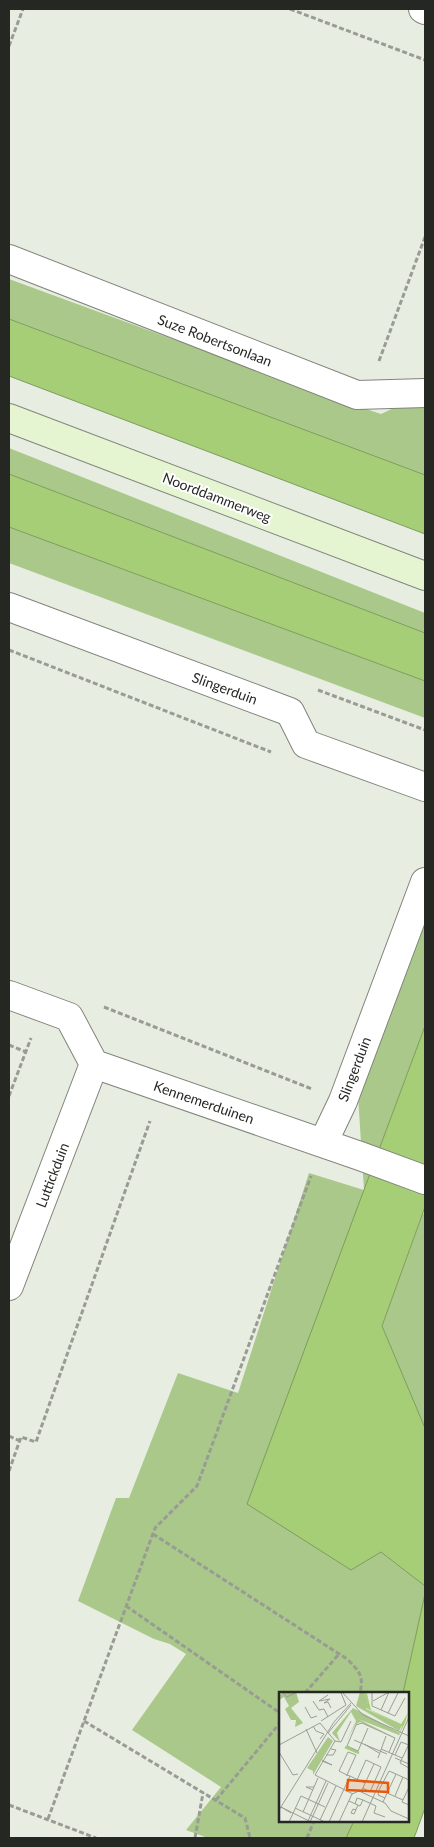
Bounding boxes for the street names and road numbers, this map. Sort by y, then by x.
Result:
street label: Suze Robertsonlaan [156,310,274,370]
street label: Noorddammerweg [160,468,274,526]
street label: Slingerduin [190,668,260,708]
street label: Slingerduin [334,1034,374,1104]
street label: Kennemerduinen [152,1077,256,1127]
street label: Luttickduin [32,1140,72,1210]

